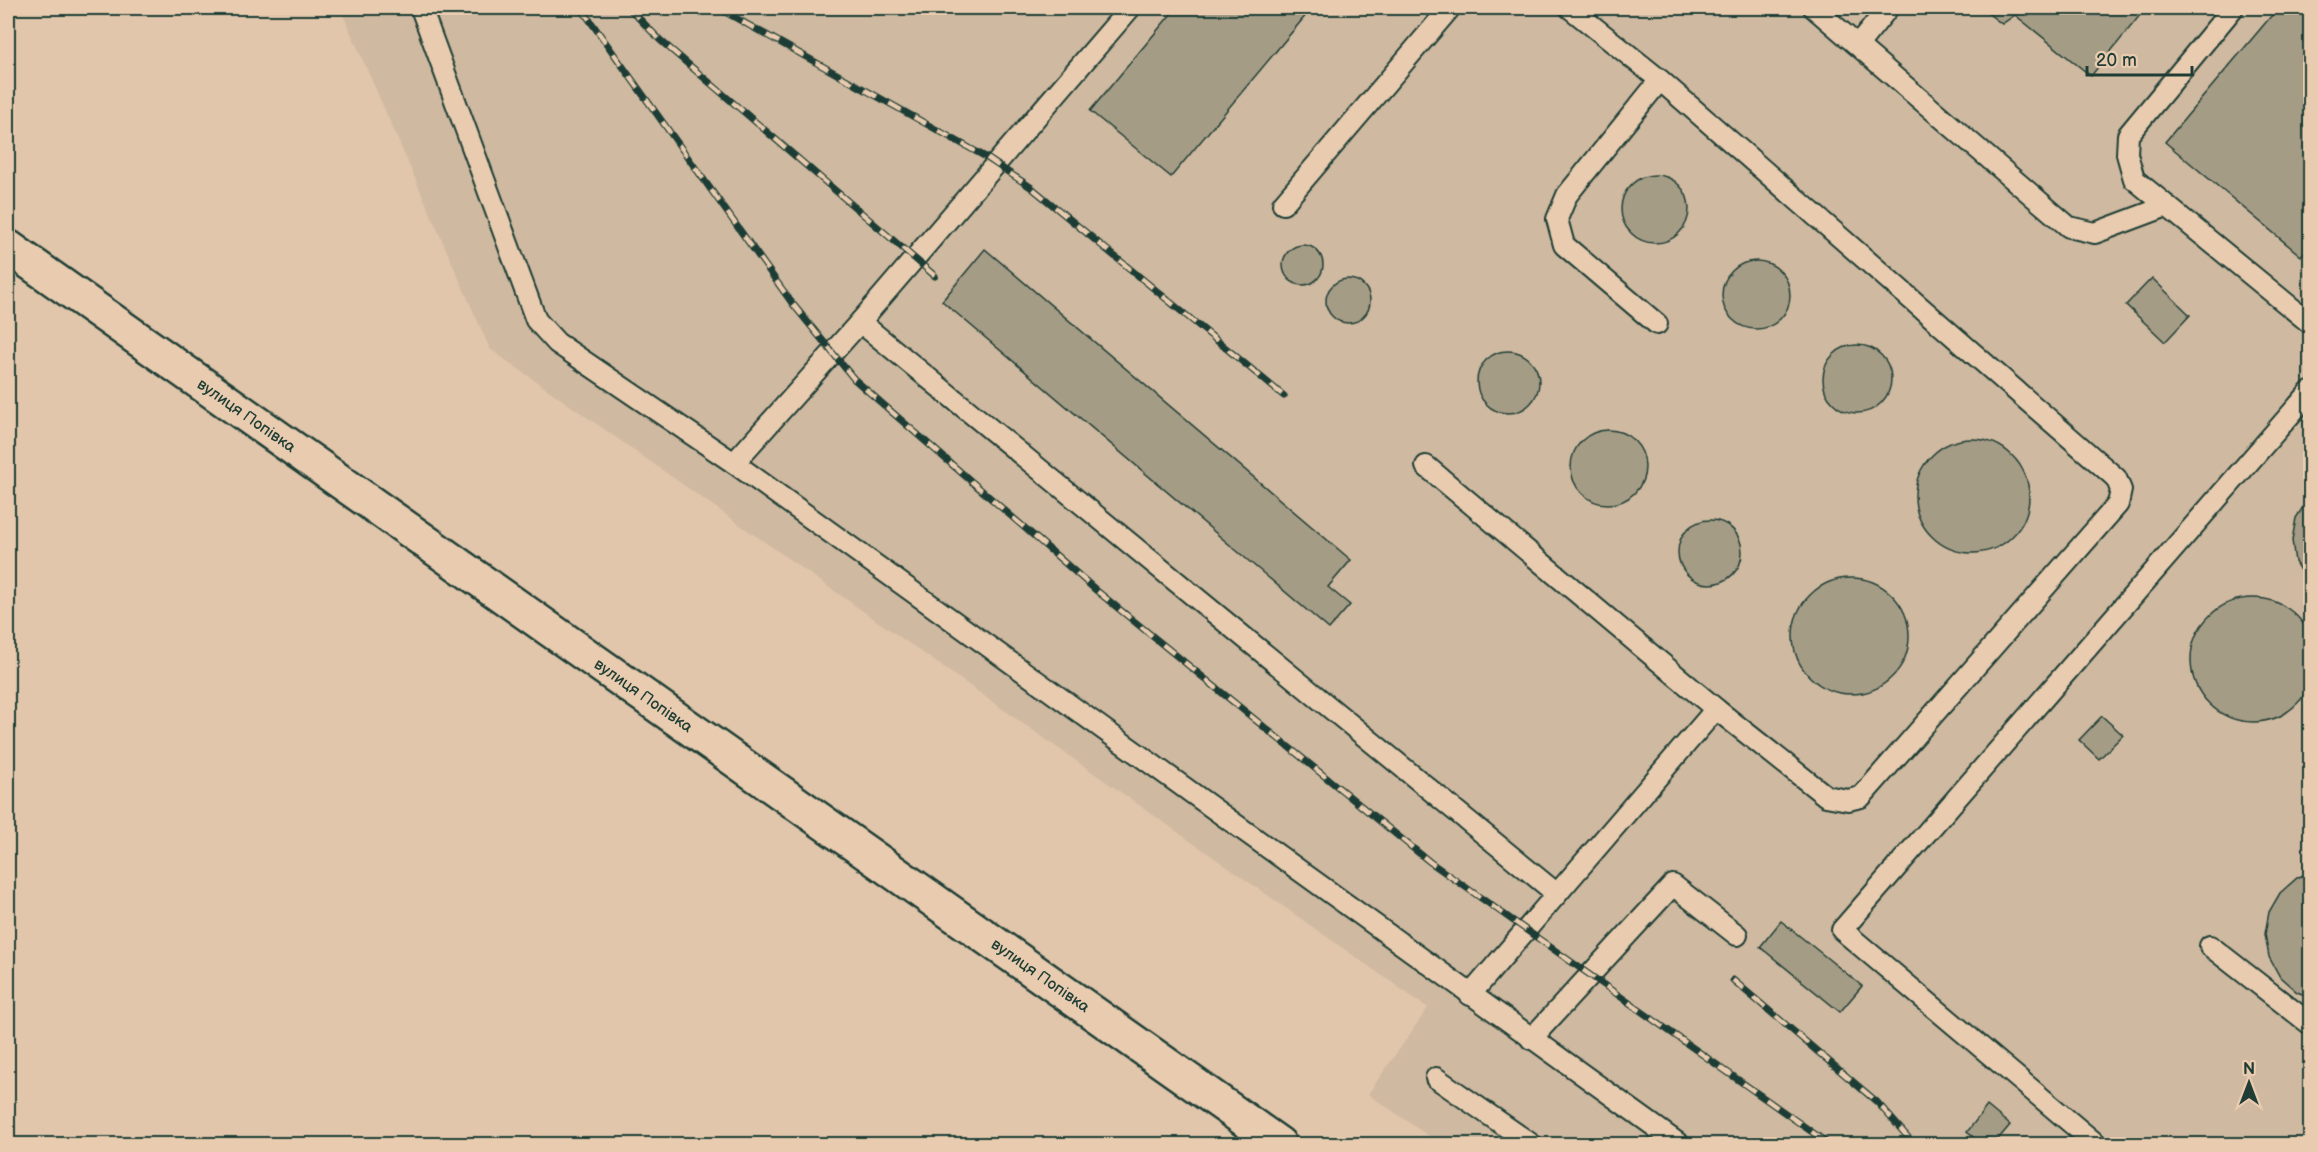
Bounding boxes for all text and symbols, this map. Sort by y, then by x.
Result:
scale bar [2087,39,2192,77]
text: 20 m [2096,50,2137,71]
street label: вулиця Попівка [193,375,299,457]
street label: вулиця Попівка [590,655,696,737]
street label: вулиця Попівка [987,935,1093,1017]
north arrow [2219,1053,2279,1113]
text: N [2243,1060,2255,1079]

